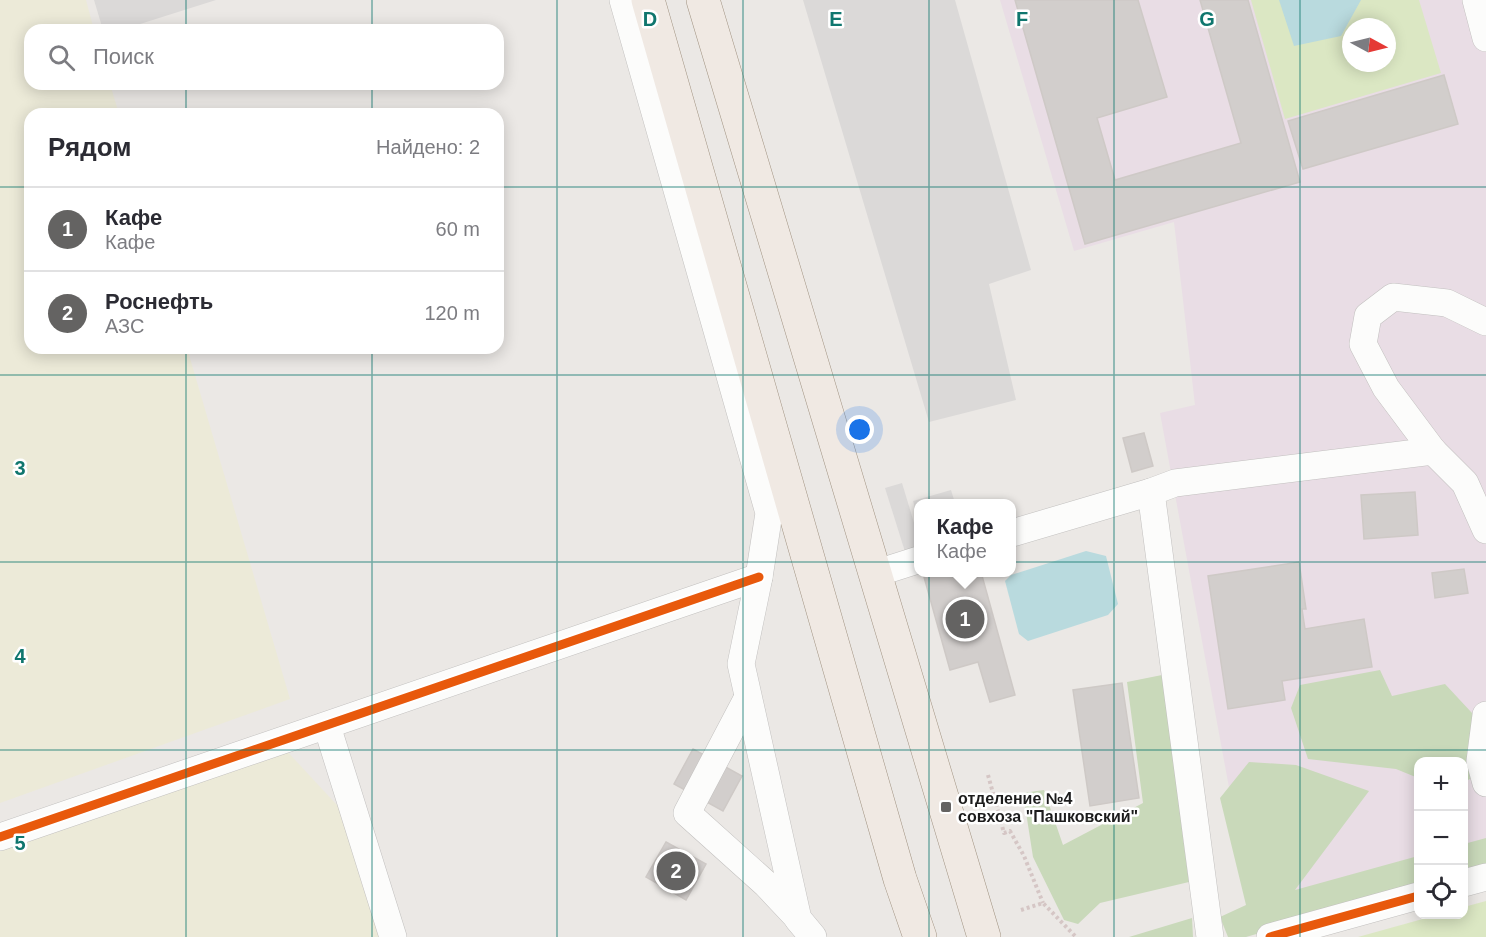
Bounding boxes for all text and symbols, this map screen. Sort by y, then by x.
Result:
text: D [643,8,657,30]
text: E [829,8,843,30]
text: F [1016,8,1028,30]
text: G [1199,8,1215,30]
north arrow [1342,18,1396,72]
search box [24,24,504,90]
icon: search [45,41,78,74]
text: Поиск [93,44,154,69]
text: Рядом [48,132,131,162]
text: Найдено: 2 [376,136,480,158]
text: Кафе [105,205,162,230]
text: 1 [62,218,73,240]
text: 60 m [436,218,480,240]
text: Кафе [105,231,155,253]
text: Роснефть [105,289,213,314]
text: 2 [62,302,73,324]
text: 120 m [424,302,480,324]
text: АЗС [105,315,144,337]
your location [845,415,874,444]
text: 3 [14,457,26,479]
popup [914,499,1016,577]
text: Кафе [936,514,994,539]
text: Кафе [936,540,987,562]
pin: 1 [946,596,984,642]
text: 4 [14,645,26,667]
map controls [1414,757,1468,919]
button: + [1414,757,1468,811]
place label: отделение №4 совхоза "Пашковский" [958,790,1138,825]
marker: отделение №4 совхоза "Пашковский" [939,800,953,814]
button: − [1414,811,1468,865]
text: 5 [14,832,26,854]
pin: 2 [656,848,696,894]
button: locate [1414,865,1468,919]

